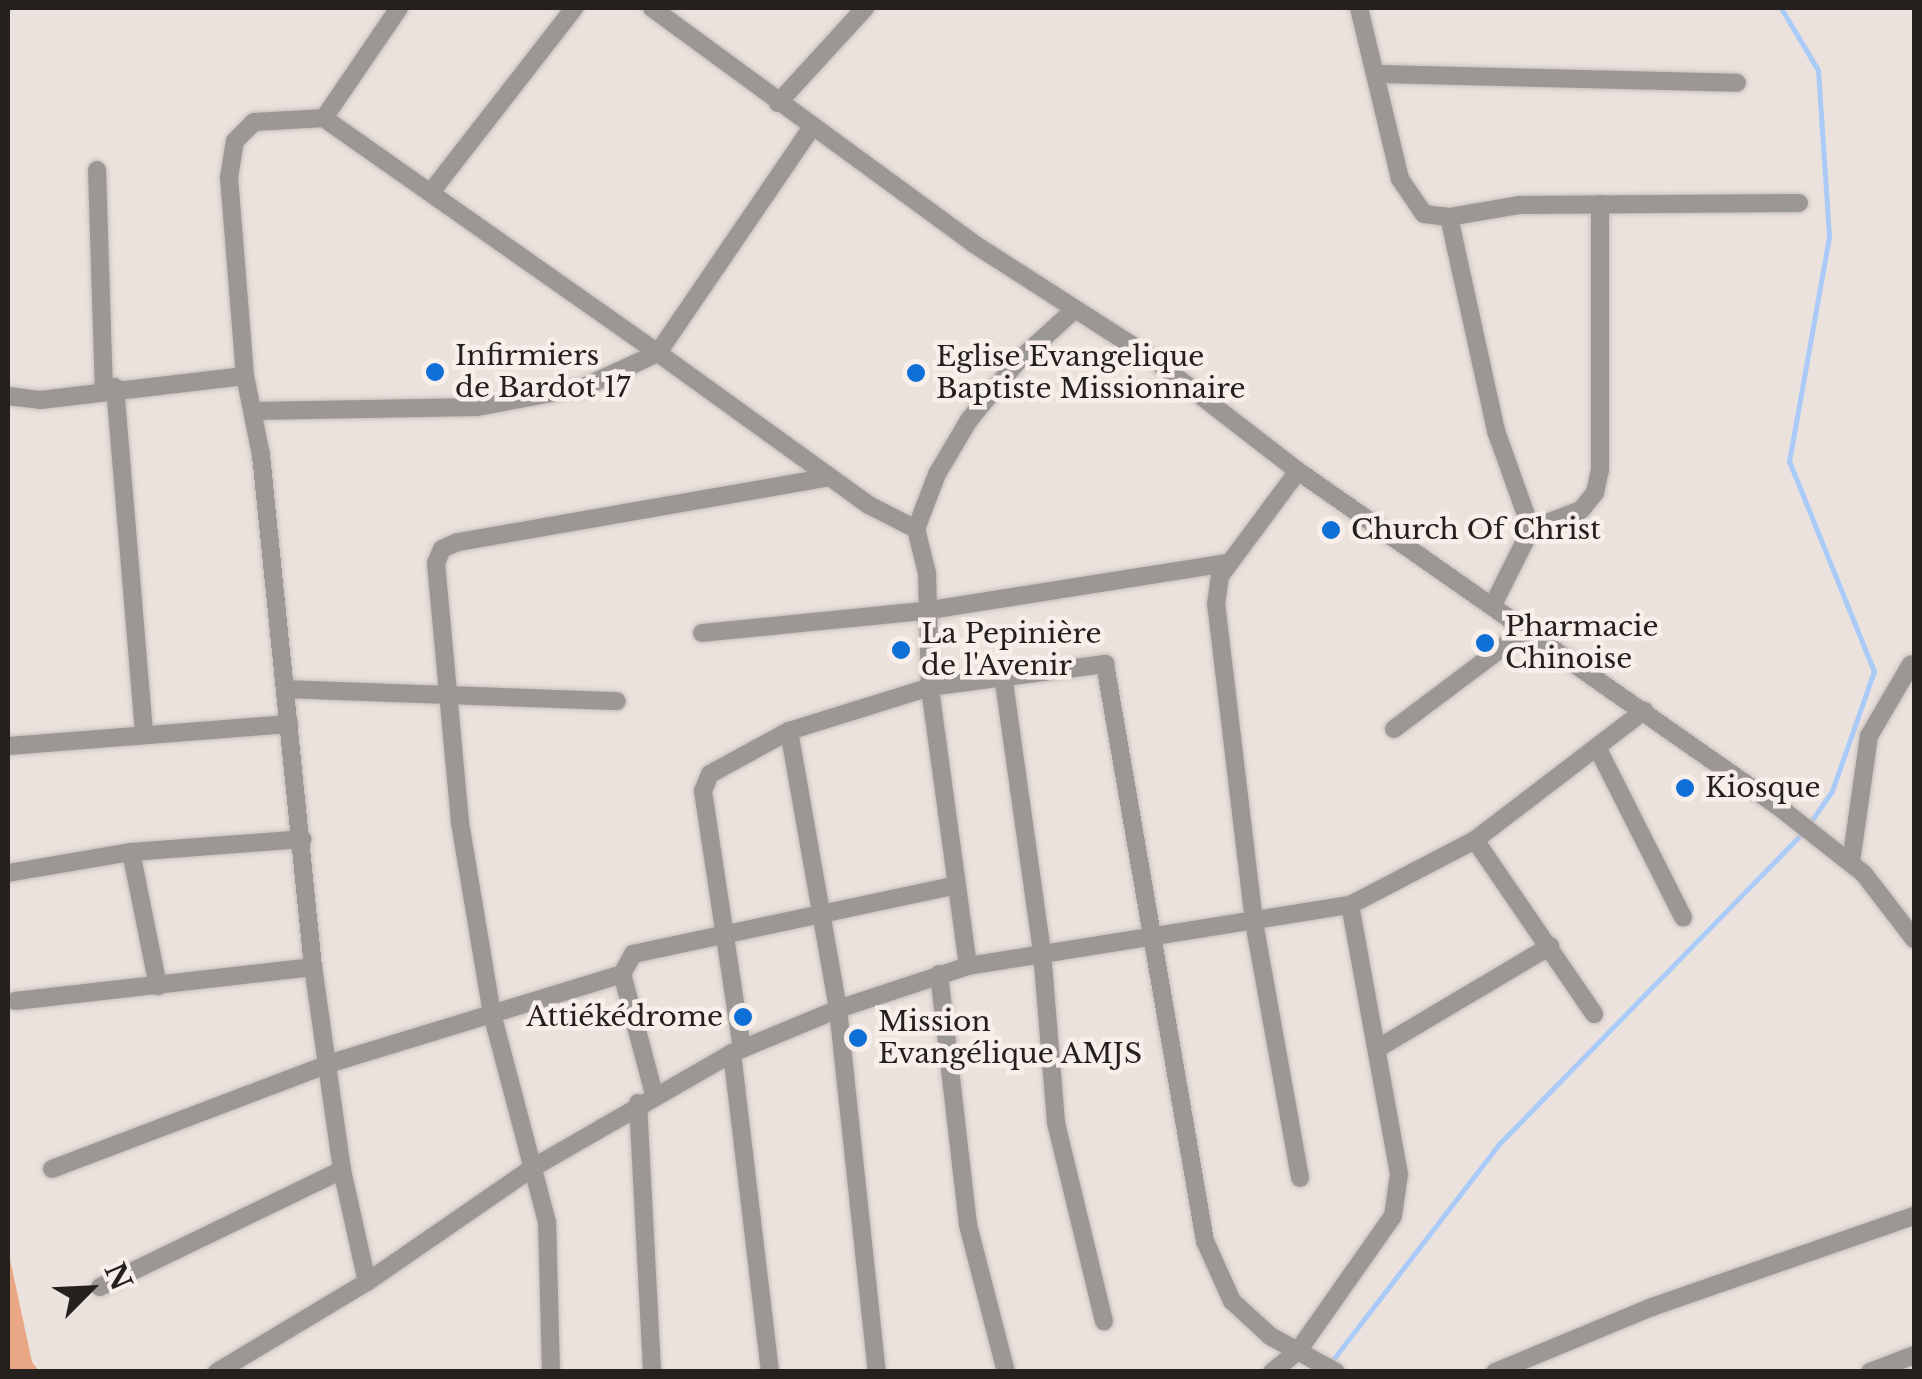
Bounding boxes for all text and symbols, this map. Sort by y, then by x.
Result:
place label: Infirmiers de Bardot 17 [455,339,630,405]
place label: Eglise Evangelique Baptiste Missionnaire [936,340,1246,406]
marker: Infirmiers de Bardot 17 [424,361,446,383]
marker: Eglise Evangelique Baptiste Missionnaire [905,362,927,384]
place label: Church Of Christ [1351,513,1601,547]
marker: Church Of Christ [1320,519,1342,541]
place label: Pharmacie Chinoise [1505,610,1659,676]
place label: La Pepinière de l'Avenir [921,617,1102,683]
marker: Pharmacie Chinoise [1474,632,1496,654]
marker: La Pepinière de l'Avenir [890,639,912,661]
place label: Kiosque [1705,771,1820,805]
marker: Kiosque [1674,777,1696,799]
place label: Attiékédrome [526,1000,723,1034]
place label: Mission Evangélique AMJS [878,1005,1143,1071]
marker: Attiékédrome [732,1006,754,1028]
marker: Mission Evangélique AMJS [847,1027,869,1049]
north arrow [40,1239,140,1339]
text: N [97,1257,139,1296]

